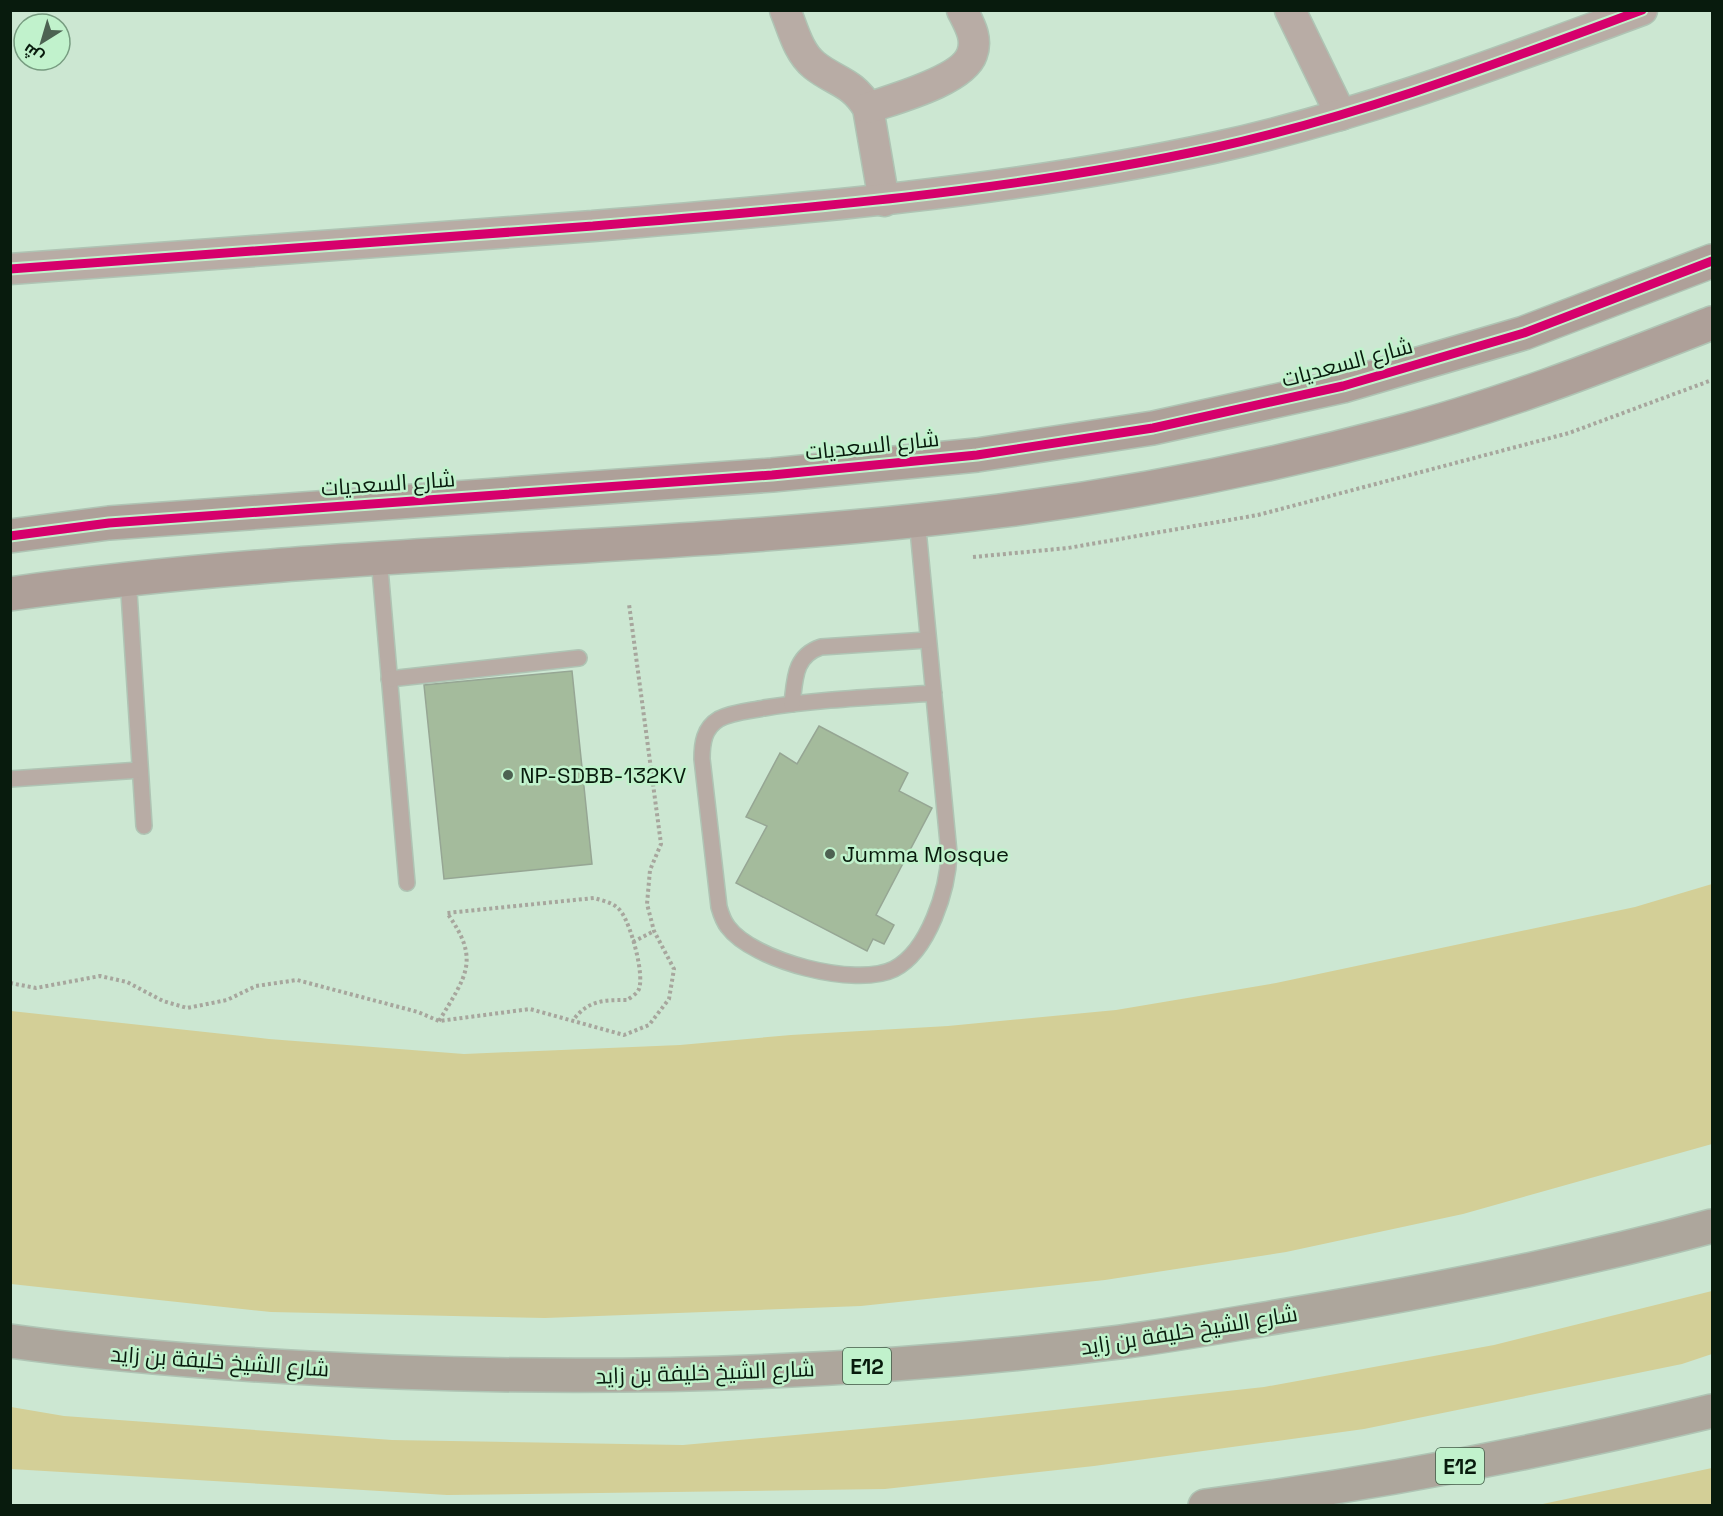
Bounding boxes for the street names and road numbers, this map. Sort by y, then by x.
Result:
street label: شارع السعديات [1278,331,1416,394]
street label: شارع السعديات [804,424,941,467]
street label: شارع السعديات [320,464,456,503]
street label: شارع الشيخ خليفة بن زايد [1079,1299,1300,1362]
street label: شارع الشيخ خليفة بن زايد [110,1339,330,1384]
road number: E12 [843,1348,891,1384]
street label: شارع الشيخ خليفة بن زايد [595,1354,815,1391]
road number: E12 [1436,1448,1484,1484]

